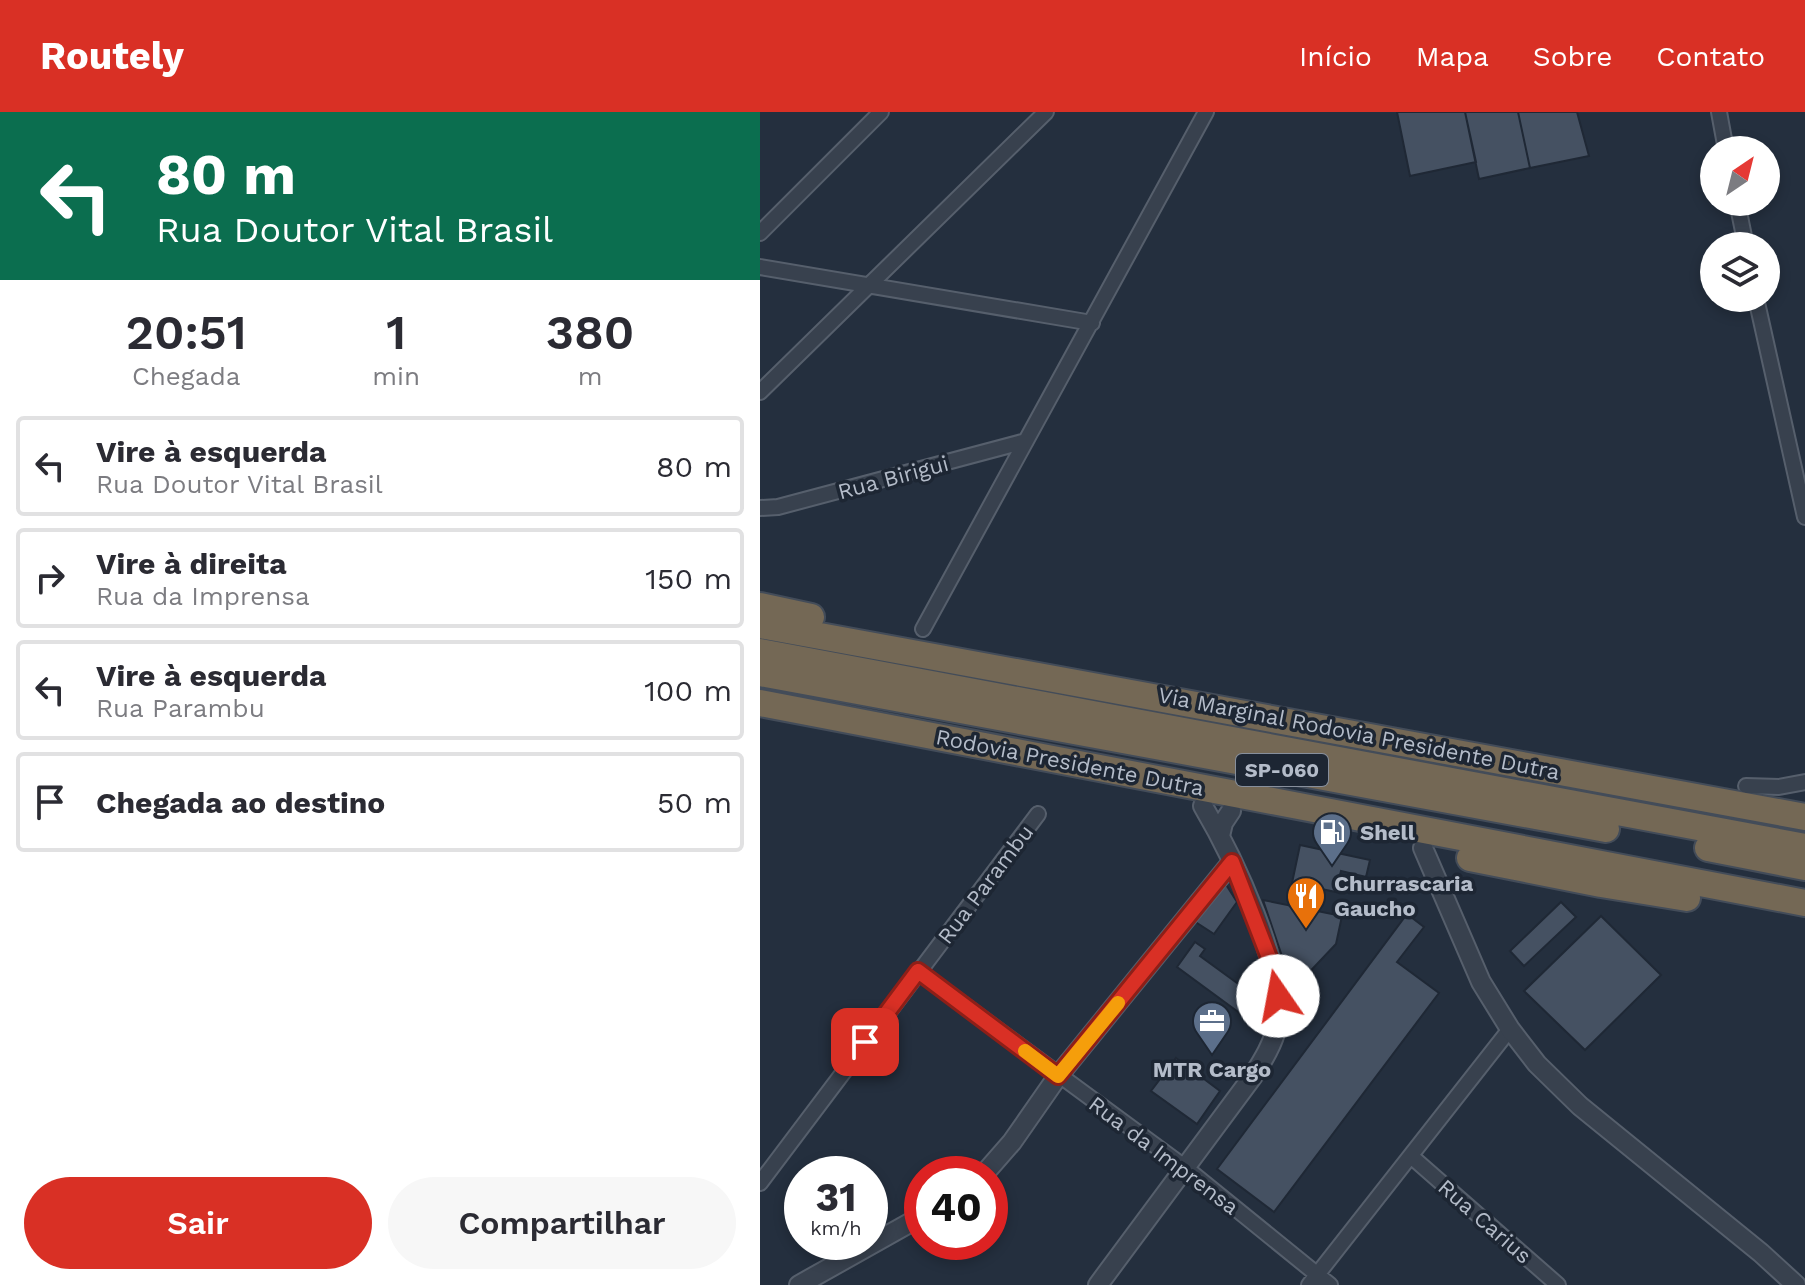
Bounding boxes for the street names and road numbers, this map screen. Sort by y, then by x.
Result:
street label: Rua Birigui [835,451,951,504]
street label: Via Marginal Rodovia Presidente Dutra [1156,682,1562,785]
street label: Rodovia Presidente Dutra [934,724,1206,801]
road number: SP-060 [1236,754,1328,786]
street label: Rua Parambu [932,820,1038,949]
street label: Rua da Imprensa [1084,1091,1243,1220]
street label: Rua Carius [1433,1174,1536,1269]

